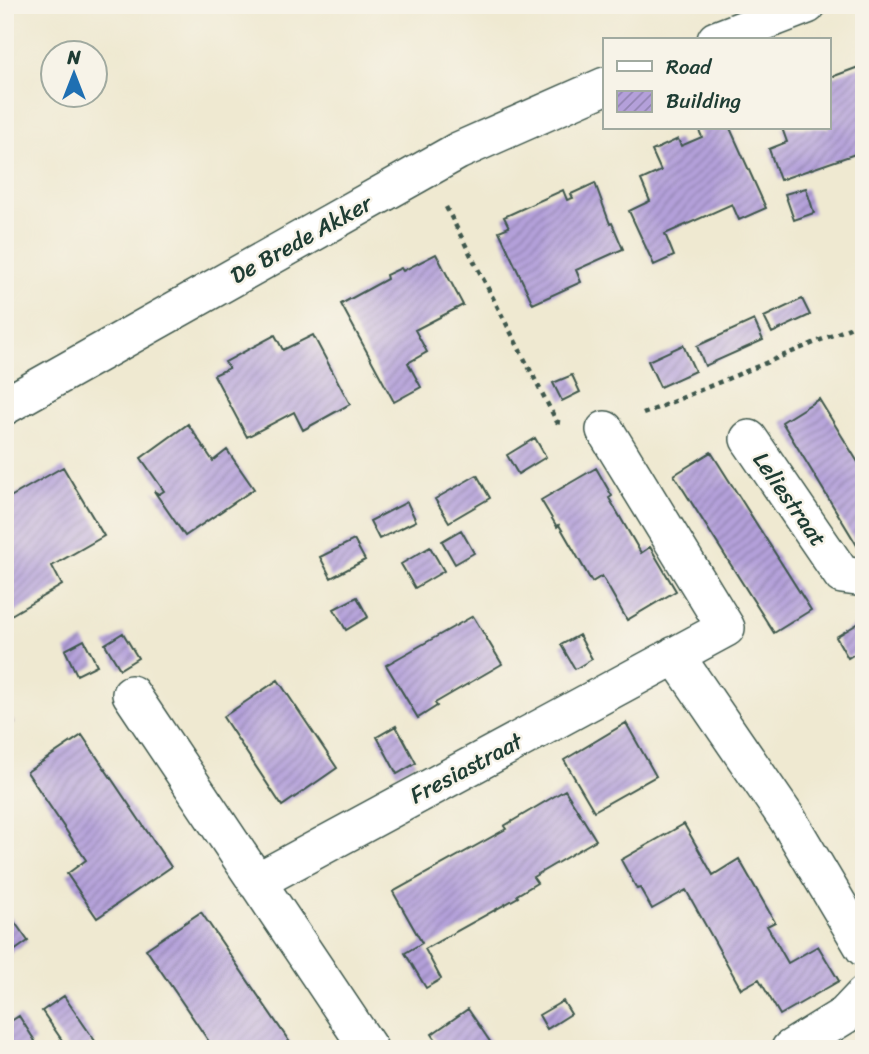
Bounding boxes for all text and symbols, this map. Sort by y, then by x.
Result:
north arrow [38,38,108,108]
legend [603,38,830,130]
text: N [66,41,81,74]
text: Road [666,48,713,86]
text: Building [666,82,742,120]
street label: De Brede Akker [222,183,381,296]
street label: Leliestraat [742,443,838,556]
street label: Fresiastraat [402,721,532,816]

